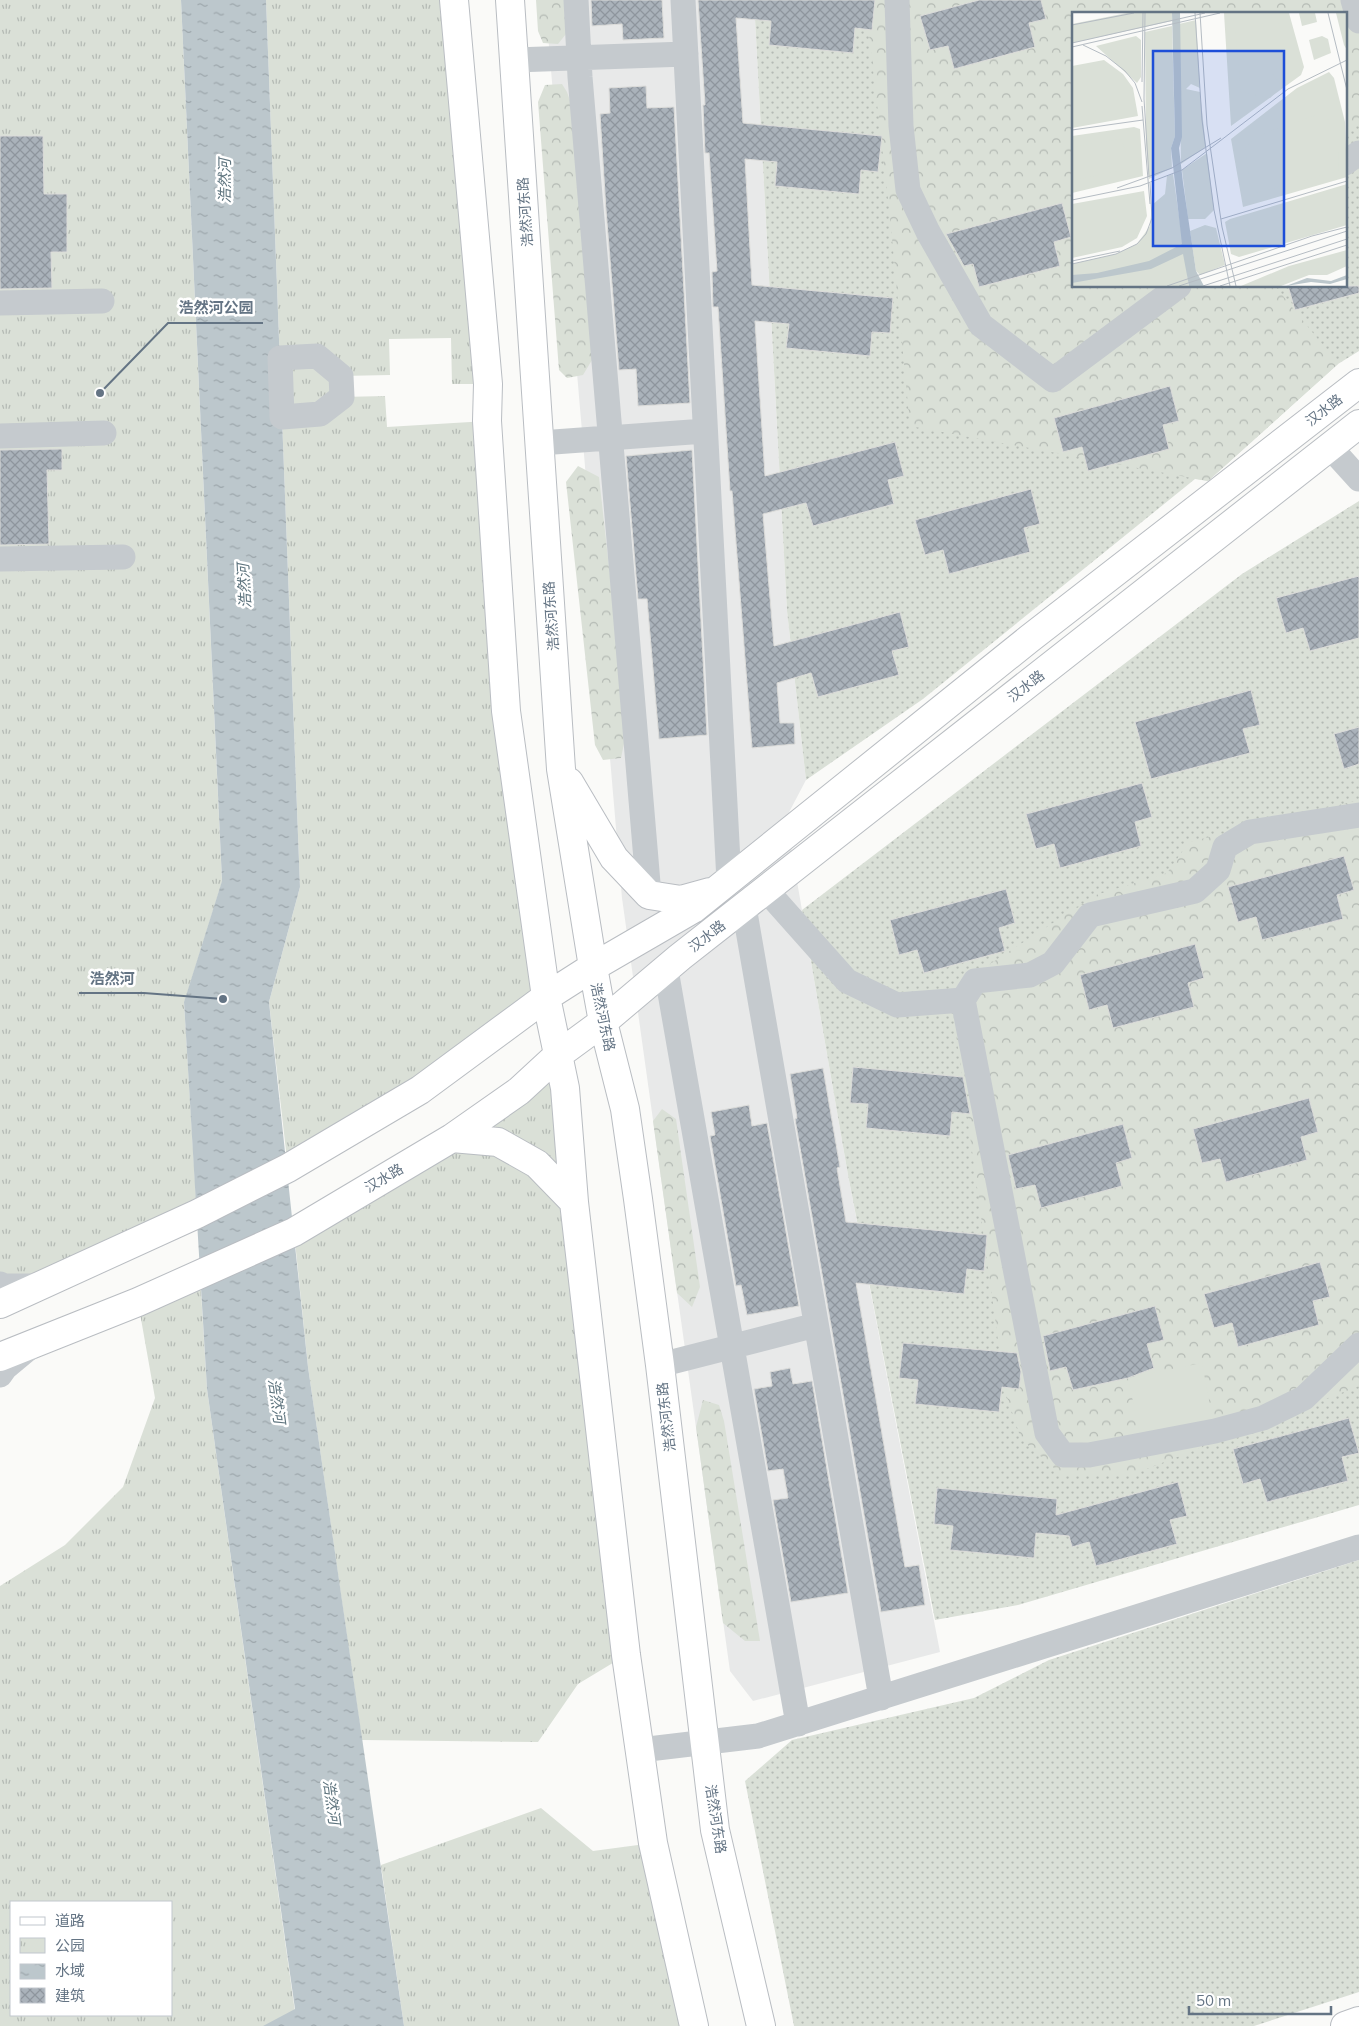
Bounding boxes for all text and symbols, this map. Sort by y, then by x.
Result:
inset map [1072,12,1346,288]
water label: 浩然河 [215,156,234,204]
street label: 浩然河东路 [514,176,536,248]
callout: 浩然河公园 [168,293,263,323]
text: 浩然河公园 [178,298,254,317]
street label: 汉水路 [1302,390,1346,430]
water label: 浩然河 [233,560,255,609]
street label: 浩然河东路 [540,580,562,652]
street label: 汉水路 [1004,666,1048,706]
street label: 汉水路 [685,916,729,956]
callout: 浩然河 [79,963,144,993]
text: 浩然河 [89,969,135,988]
street label: 浩然河东路 [587,981,619,1053]
street label: 汉水路 [361,1159,407,1197]
water label: 浩然河 [264,1377,290,1428]
street label: 浩然河东路 [653,1381,679,1453]
water label: 浩然河 [319,1778,345,1829]
street label: 浩然河东路 [702,1783,730,1855]
legend [10,1901,172,2016]
text: 道路 [55,1911,85,1930]
text: 公园 [55,1936,85,1955]
text: 水域 [55,1961,85,1980]
scale bar [1189,1984,1332,2016]
text: 建筑 [55,1986,85,2005]
text: 50 m [1196,1991,1231,2010]

